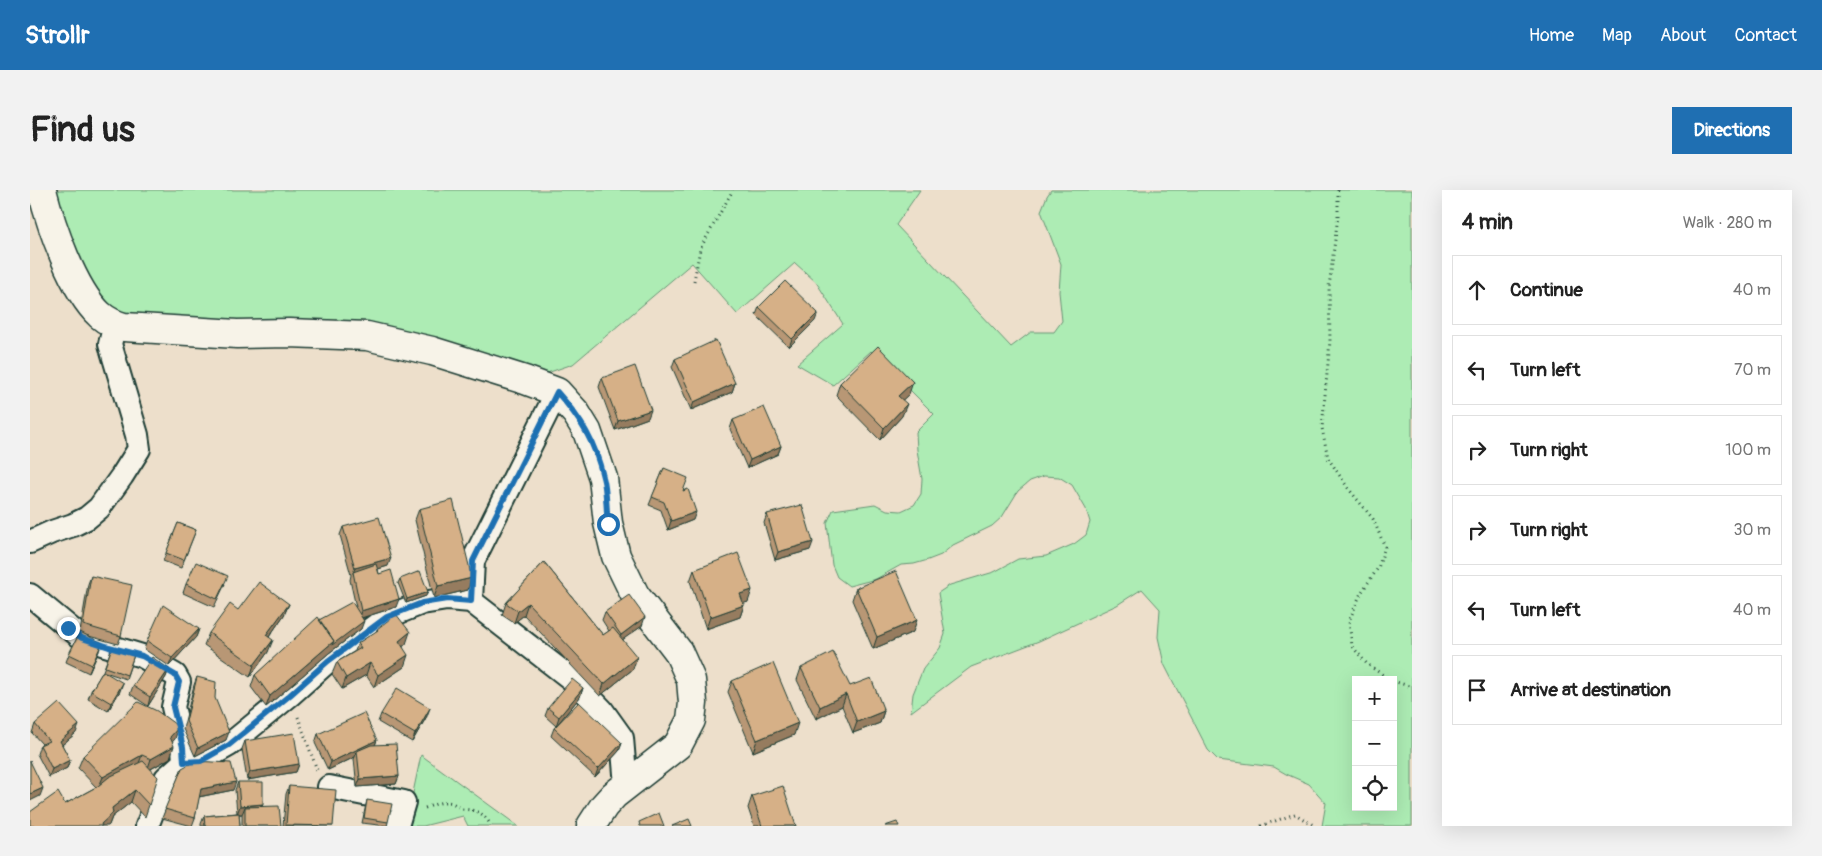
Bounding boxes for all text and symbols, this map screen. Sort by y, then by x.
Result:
text: Strollr [25,21,90,50]
text: Home [1529,24,1574,47]
text: Map [1602,24,1632,47]
text: About [1660,24,1706,47]
text: Contact [1734,24,1797,47]
button: Directions [1672,107,1792,154]
text: Find us [30,108,135,152]
text: 4 min [1462,209,1513,236]
text: Walk · 280 m [1683,213,1772,233]
icon: ahead [1463,276,1491,304]
text: Continue [1510,278,1583,302]
text: 40 m [1733,280,1771,300]
icon: left [1463,356,1491,384]
text: Turn left [1510,358,1580,382]
text: 70 m [1734,360,1771,380]
icon: right [1463,436,1491,464]
text: Turn right [1510,438,1588,462]
text: 100 m [1725,440,1771,460]
route start [597,513,620,536]
icon: right [1463,516,1491,544]
text: Turn right [1510,518,1588,542]
text: 30 m [1733,520,1771,540]
icon: left [1463,596,1491,624]
text: Turn left [1510,598,1580,622]
text: 40 m [1733,600,1771,620]
route end [57,617,80,640]
map controls [1352,676,1397,811]
button: + [1352,676,1397,721]
icon: arrive [1463,676,1491,704]
text: Arrive at destination [1510,678,1671,702]
button: − [1352,721,1397,766]
button: locate [1352,766,1397,811]

